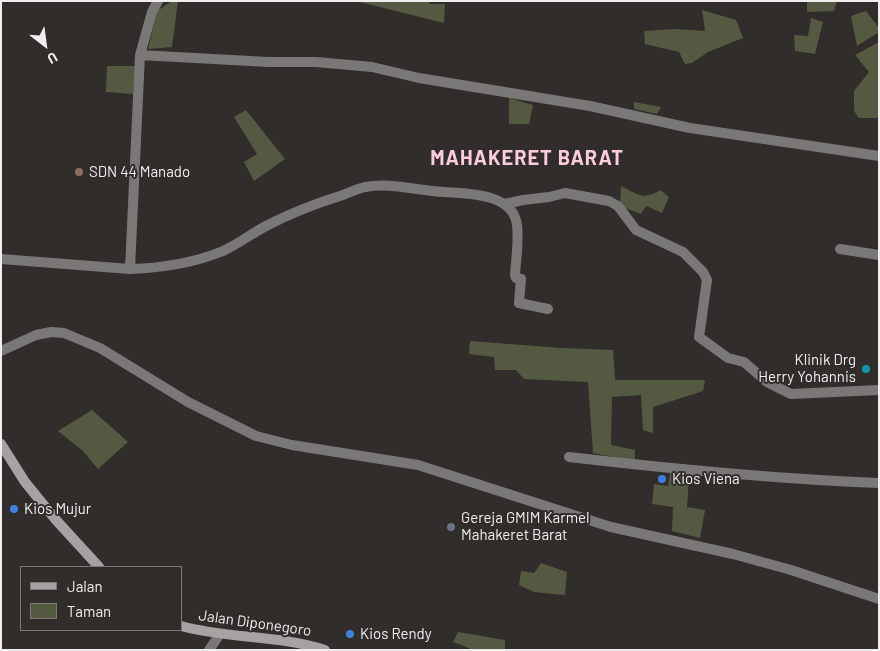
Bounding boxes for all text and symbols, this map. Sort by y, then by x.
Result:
north arrow [20,20,70,70]
text: U [45,49,61,68]
district label: MAHAKERET BARAT [428,146,626,170]
place label: SDN 44 Manado [89,163,190,181]
marker: SDN 44 Manado [73,166,85,178]
place label: Klinik Drg Herry Yohannis [758,351,856,386]
marker: Klinik Drg Herry Yohannis [860,363,872,375]
place label: Kios Viena [672,470,740,488]
marker: Kios Viena [656,473,668,485]
place label: Kios Mujur [24,500,91,518]
marker: Kios Mujur [8,503,20,515]
place label: Gereja GMIM Karmel Mahakeret Barat [461,509,589,544]
marker: Gereja GMIM Karmel Mahakeret Barat [445,521,457,533]
legend [20,566,182,631]
text: Jalan [67,577,103,595]
text: Taman [67,602,111,620]
street label: Jalan Diponegoro [197,606,313,640]
place label: Kios Rendy [360,625,432,643]
marker: Kios Rendy [344,628,356,640]

